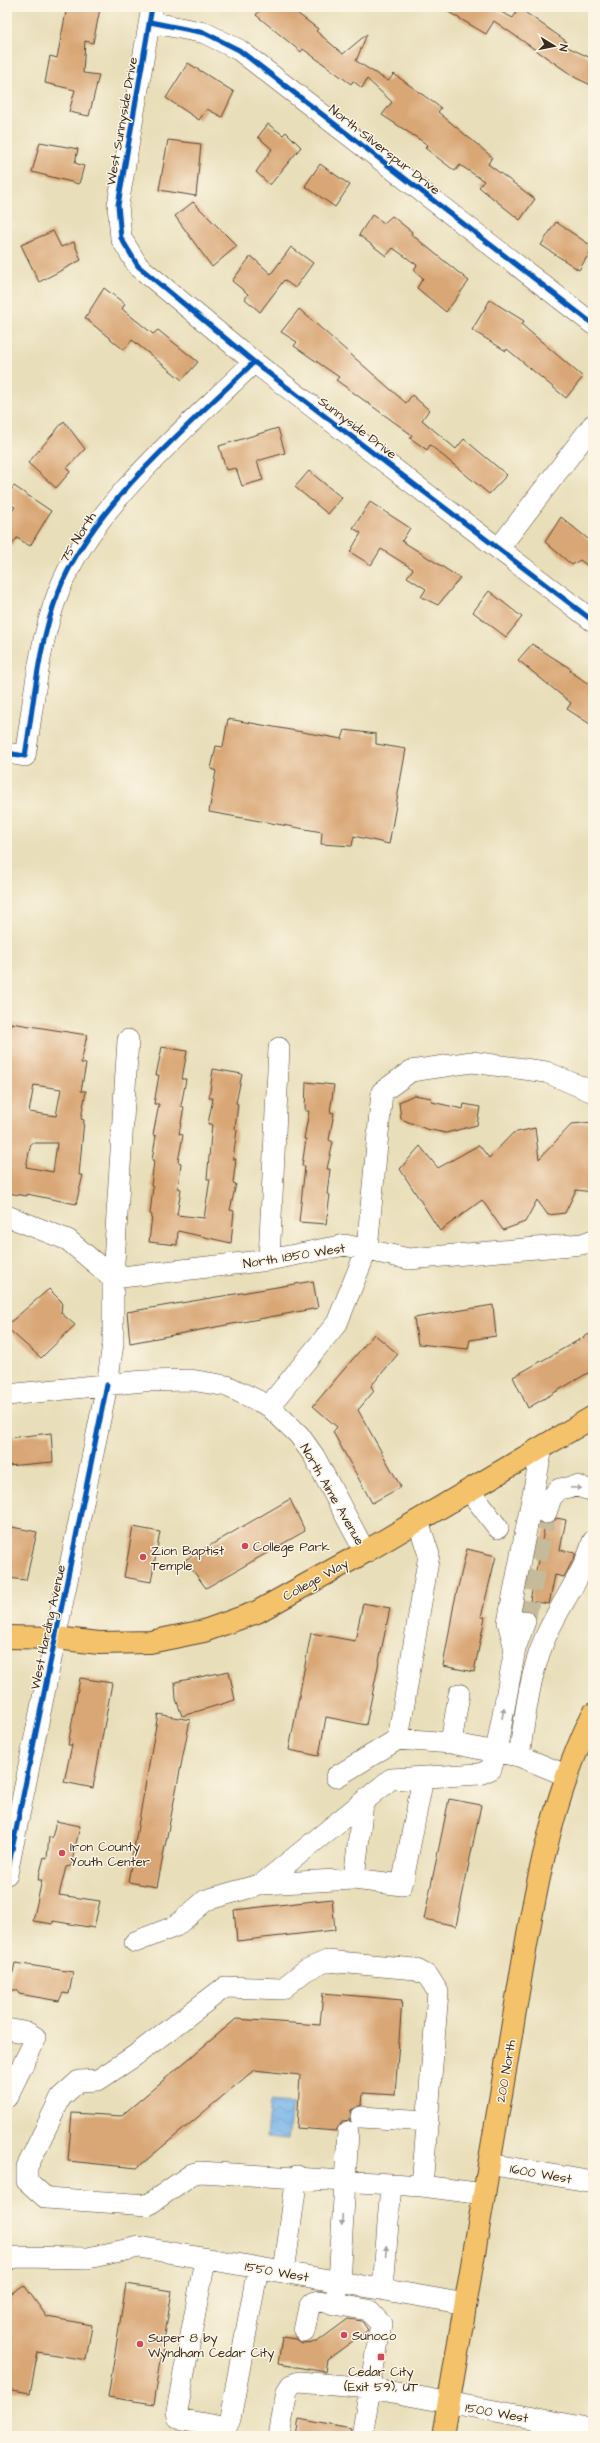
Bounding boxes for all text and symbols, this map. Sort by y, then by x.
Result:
north arrow [534,26,574,66]
text: N [555,43,571,52]
street label: West Sunnyside Drive [102,56,143,187]
street label: North Silverspur Drive [325,101,444,199]
street label: Sunnyside Drive [314,392,400,464]
street label: 75 North [55,508,101,566]
street label: North 1850 West [242,1239,347,1273]
street label: North Aime Avenue [296,1440,369,1549]
one-way arrow [570,1484,582,1491]
place label: College Park [253,1538,330,1557]
marker: College Park [240,1541,250,1551]
place label: Zion Baptist Temple [151,1542,225,1575]
marker: Zion Baptist Temple [138,1552,148,1562]
street label: College Way [279,1554,352,1606]
street label: West Harding Avenue [26,1563,71,1691]
one-way arrow [500,1707,506,1719]
place label: Iron County Youth Center [70,1838,150,1871]
marker: Iron County Youth Center [57,1848,67,1858]
street label: 200 North [492,2038,520,2104]
street label: 1600 West [509,2160,574,2188]
one-way arrow [339,2214,345,2227]
one-way arrow [382,2244,389,2257]
street label: 1550 West [243,2258,311,2287]
place label: Sunoco [352,2327,397,2345]
place label: Super 8 by Wyndham Cedar City [148,2329,274,2363]
marker: Sunoco [339,2330,349,2340]
marker: Super 8 by Wyndham Cedar City [135,2339,145,2349]
marker: Cedar City (Exit 59), UT [376,2352,386,2362]
place label: Cedar City (Exit 59), UT [344,2363,419,2396]
street label: 1500 West [464,2399,530,2427]

